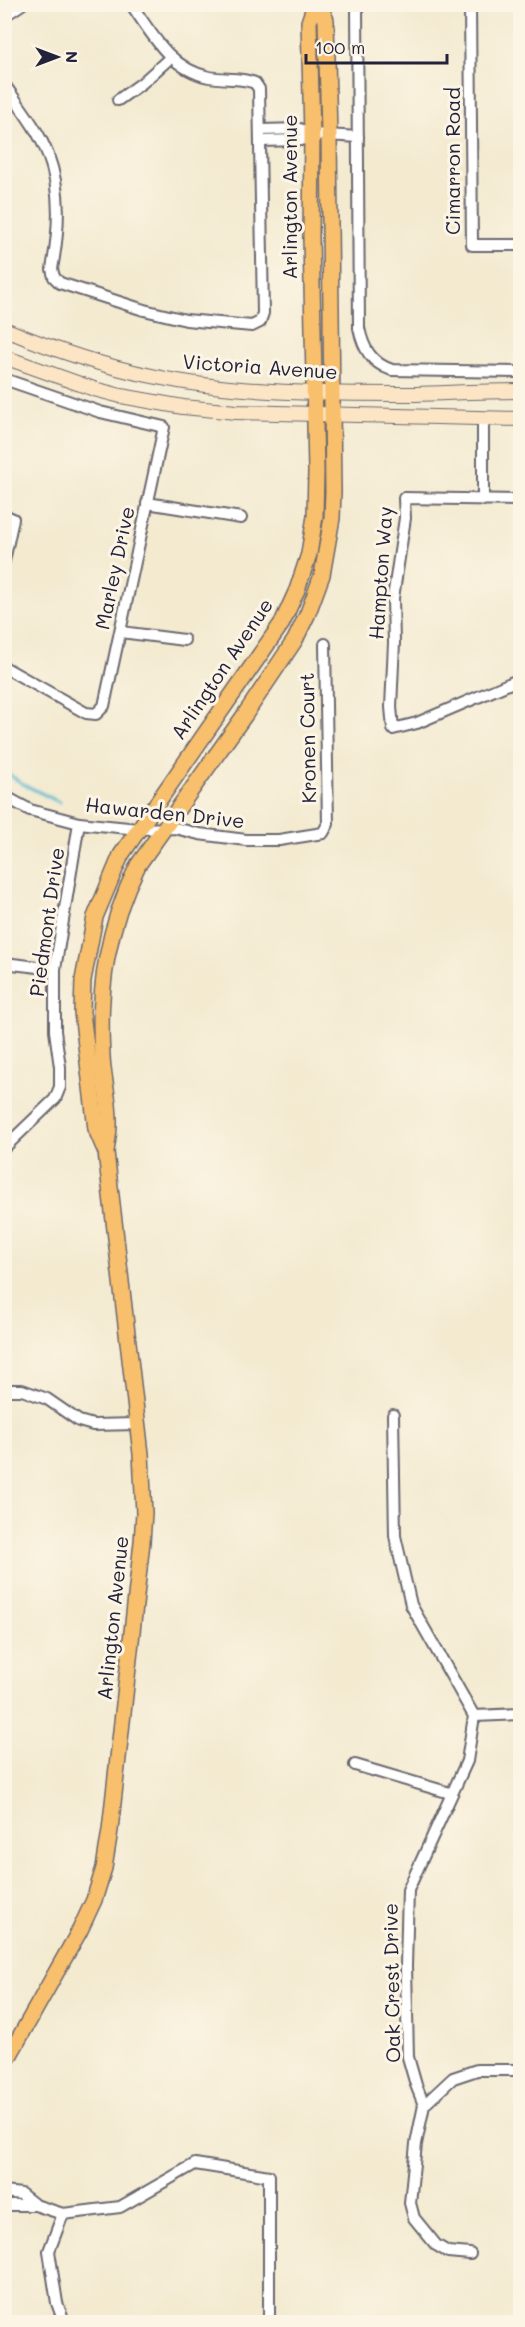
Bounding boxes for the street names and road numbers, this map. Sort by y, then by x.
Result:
street label: Cimarron Road [439,87,465,235]
street label: Arlington Avenue [276,114,302,280]
street label: Victoria Avenue [182,348,339,384]
street label: Marley Drive [88,504,140,632]
street label: Hampton Way [362,505,398,640]
street label: Arlington Avenue [164,593,278,744]
street label: Kronen Court [293,672,321,804]
street label: Hawarden Drive [84,791,246,833]
street label: Piedmont Drive [23,846,69,998]
street label: Arlington Avenue [90,1534,134,1701]
street label: Oak Crest Drive [377,1903,405,2063]

